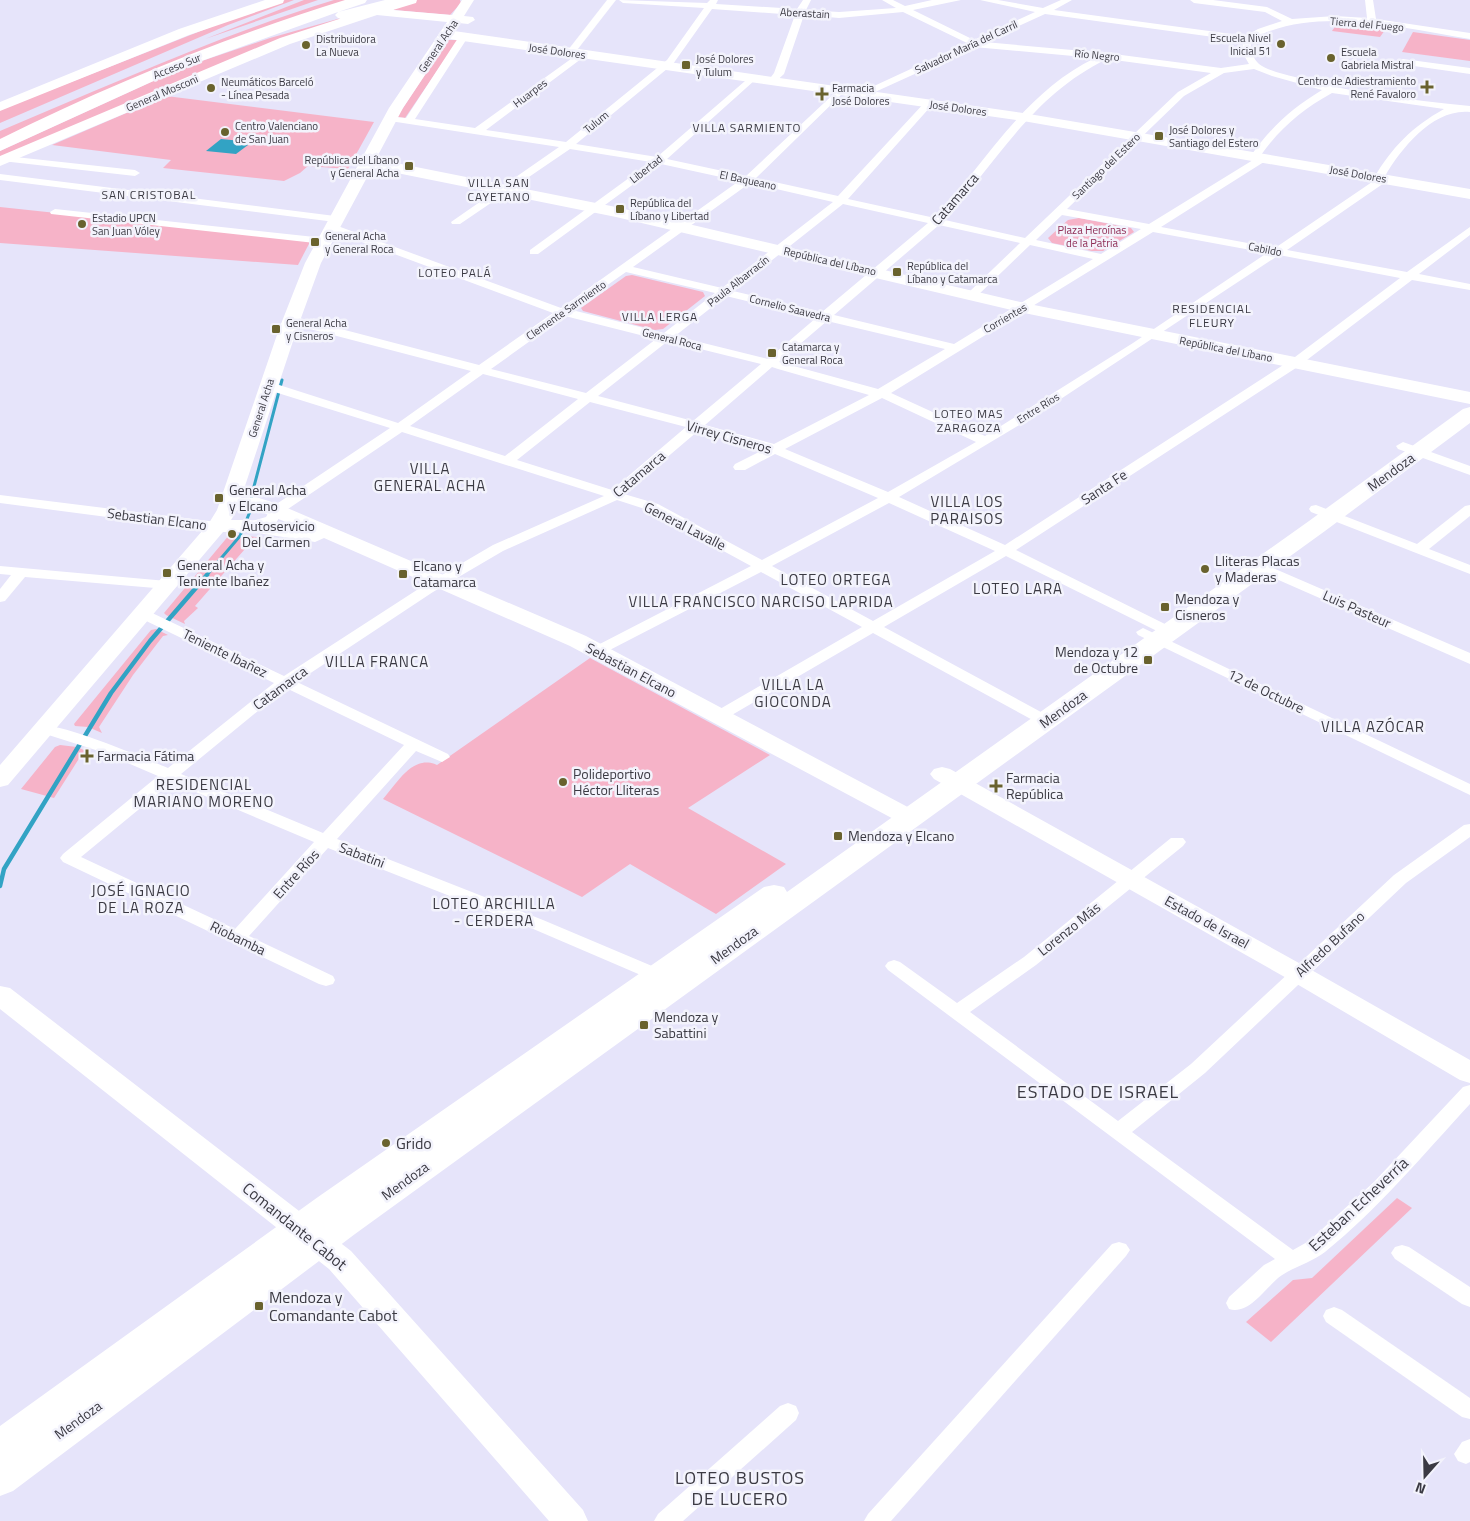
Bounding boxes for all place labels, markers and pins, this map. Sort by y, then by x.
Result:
place label: Escuela Nivel Inicial 51 [1210,30,1271,59]
place label: Distribuidora La Nueva [316,31,376,60]
marker: Escuela Nivel Inicial 51 [1275,38,1287,50]
marker: Distribuidora La Nueva [300,39,312,51]
place label: Escuela Gabriela Mistral [1341,44,1414,73]
place label: José Dolores y Tulum [696,51,754,80]
marker: Escuela Gabriela Mistral [1325,52,1337,64]
marker: José Dolores y Tulum [680,59,692,71]
place label: Centro de Adiestramiento René Favaloro [1298,73,1416,102]
place label: Neumáticos Barceló - Línea Pesada [221,74,314,103]
place label: Farmacia José Dolores [832,80,890,109]
marker: Centro de Adiestramiento René Favaloro [1420,80,1434,94]
marker: Neumáticos Barceló - Línea Pesada [205,82,217,94]
marker: Farmacia José Dolores [816,88,828,100]
place label: Centro Valenciano de San Juan [235,118,318,147]
place label: José Dolores y Santiago del Estero [1169,122,1259,151]
marker: Centro Valenciano de San Juan [219,126,231,138]
marker: José Dolores y Santiago del Estero [1153,130,1165,142]
place label: República del Líbano y General Acha [305,152,399,181]
marker: República del Líbano y General Acha [403,160,415,172]
place label: República del Líbano y Libertad [630,195,709,224]
marker: República del Líbano y Libertad [614,203,626,215]
place label: Estadio UPCN San Juan Vóley [92,210,161,239]
marker: Estadio UPCN San Juan Vóley [76,218,88,230]
place label: General Acha y General Roca [325,228,394,257]
marker: General Acha y General Roca [309,236,321,248]
place label: República del Líbano y Catamarca [907,258,998,287]
marker: República del Líbano y Catamarca [891,266,903,278]
place label: General Acha y Cisneros [286,315,347,344]
marker: General Acha y Cisneros [270,323,282,335]
place label: Catamarca y General Roca [782,339,843,368]
marker: Catamarca y General Roca [766,347,778,359]
place label: General Acha y Elcano [229,479,306,516]
marker: General Acha y Elcano [213,492,225,504]
place label: Autoservicio Del Carmen [242,515,315,552]
marker: Autoservicio Del Carmen [226,528,238,540]
place label: Lliteras Placas y Maderas [1215,550,1300,587]
place label: General Acha y Teniente Ibañez [177,554,269,591]
place label: Elcano y Catamarca [413,555,476,592]
marker: Lliteras Placas y Maderas [1199,563,1211,575]
marker: General Acha y Teniente Ibañez [161,567,173,579]
marker: Elcano y Catamarca [397,568,409,580]
place label: Mendoza y Cisneros [1175,588,1239,625]
marker: Mendoza y Cisneros [1159,601,1171,613]
place label: Mendoza y 12 de Octubre [1055,641,1138,678]
marker: Mendoza y 12 de Octubre [1142,654,1154,666]
place label: Farmacia Fátima [97,745,194,766]
marker: Farmacia Fátima [81,750,93,762]
place label: Polideportivo Héctor Lliteras [573,763,659,800]
place label: Farmacia República [1006,767,1063,804]
marker: Polideportivo Héctor Lliteras [557,776,569,788]
marker: Farmacia República [990,780,1002,792]
place label: Mendoza y Elcano [848,825,954,846]
marker: Mendoza y Elcano [832,830,844,842]
place label: Mendoza y Sabattini [654,1006,718,1043]
marker: Mendoza y Sabattini [638,1019,650,1031]
place label: Grido [396,1131,432,1155]
marker: Grido [380,1137,392,1149]
place label: Mendoza y Comandante Cabot [269,1285,398,1327]
marker: Mendoza y Comandante Cabot [253,1300,265,1312]

